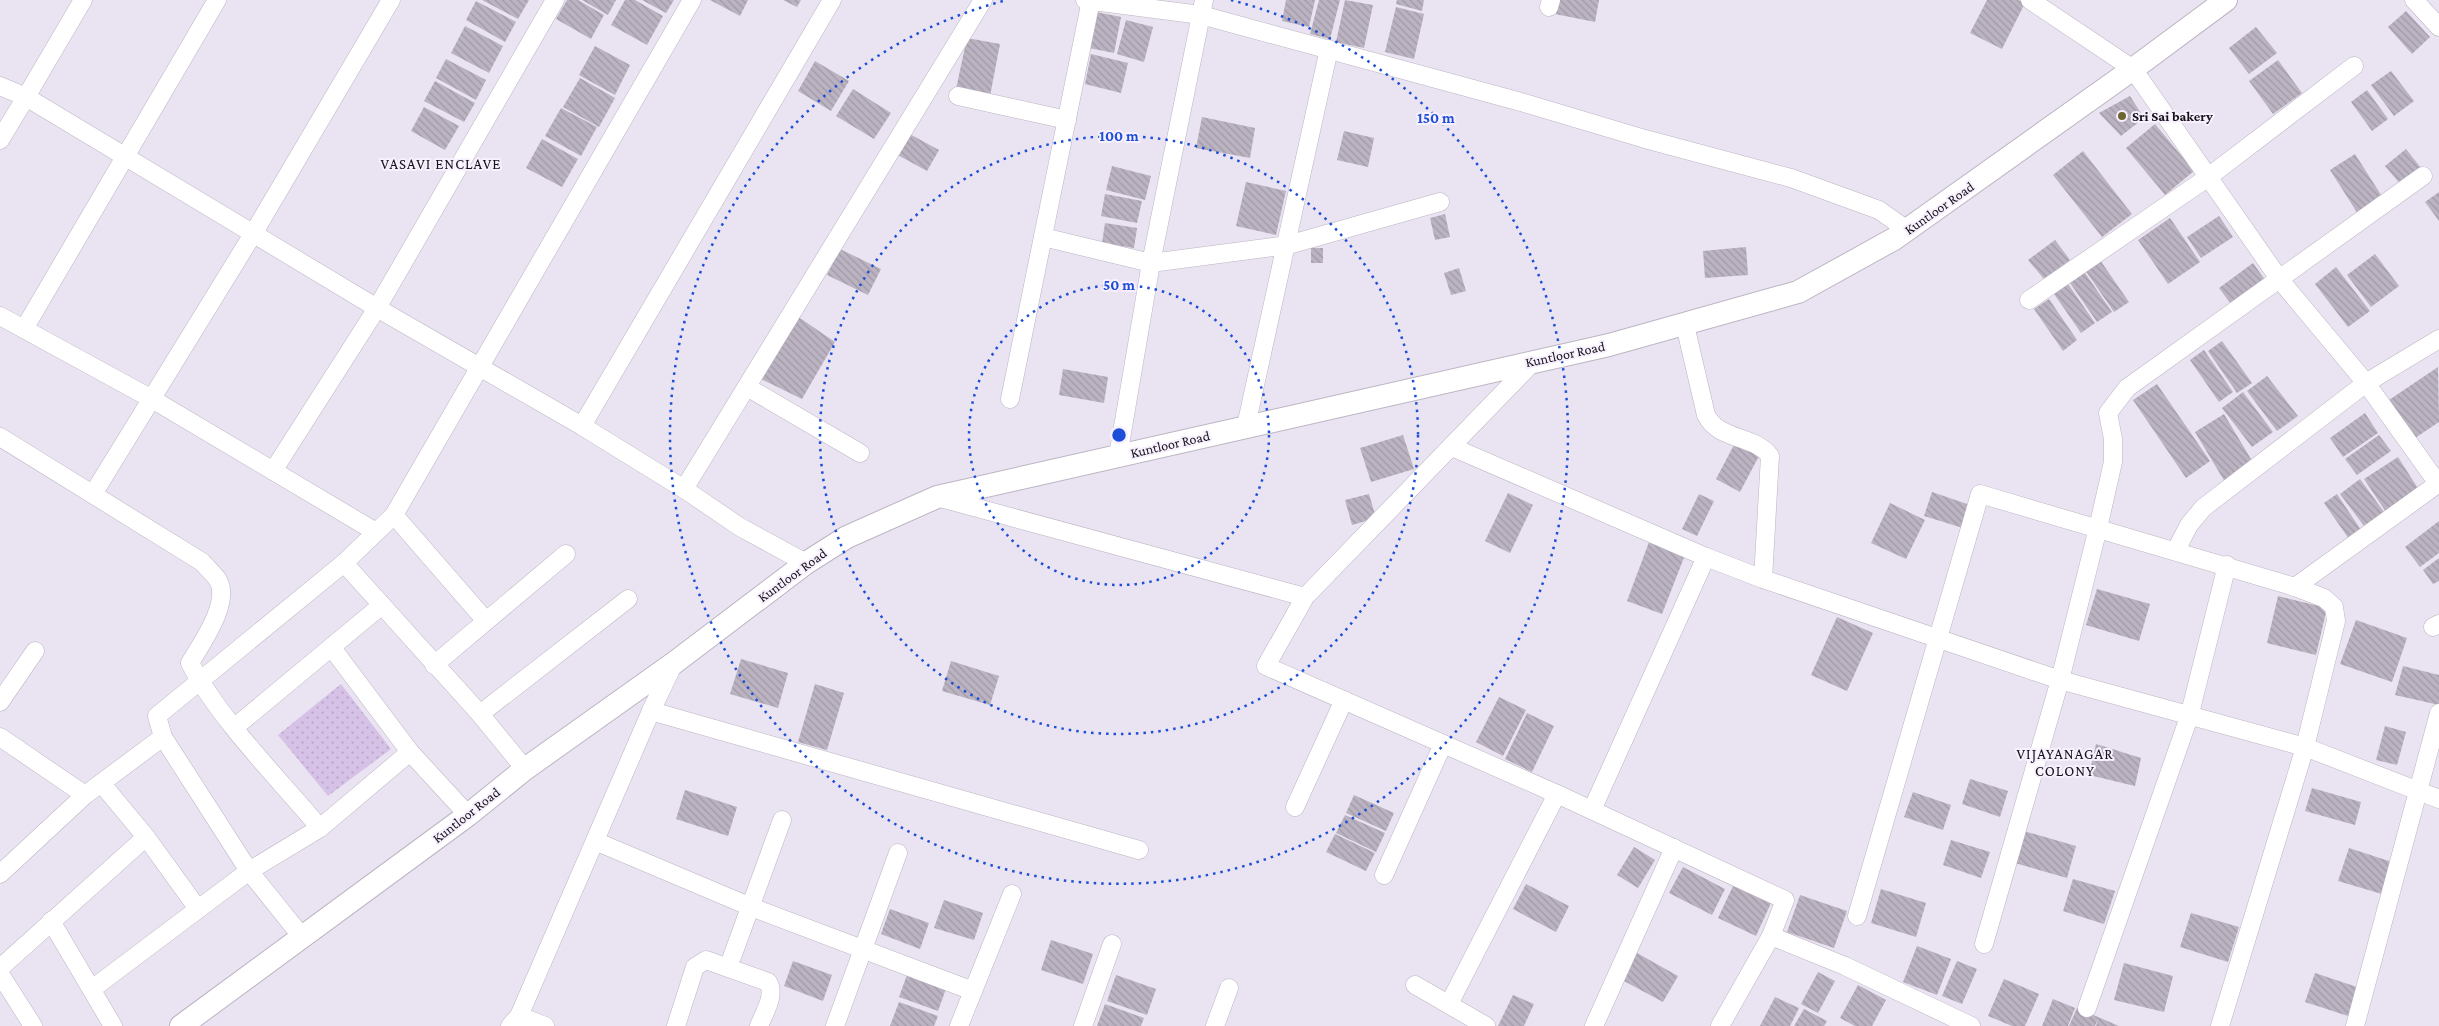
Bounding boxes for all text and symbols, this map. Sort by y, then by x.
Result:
place label: Sri Sai bakery [2132,108,2213,124]
text: 150 m [1417,110,1455,126]
marker: Sri Sai bakery [2116,110,2128,122]
text: 100 m [1099,128,1139,144]
district label: VASAVI ENCLAVE [381,156,501,172]
street label: Kuntloor Road [1901,178,1977,238]
text: 50 m [1103,277,1135,293]
street label: Kuntloor Road [1524,338,1607,370]
centre of rings [1110,426,1128,444]
street label: Kuntloor Road [1129,427,1212,461]
street label: Kuntloor Road [755,544,830,605]
district label: VIJAYANAGAR COLONY [2017,746,2113,779]
street label: Kuntloor Road [429,783,503,846]

